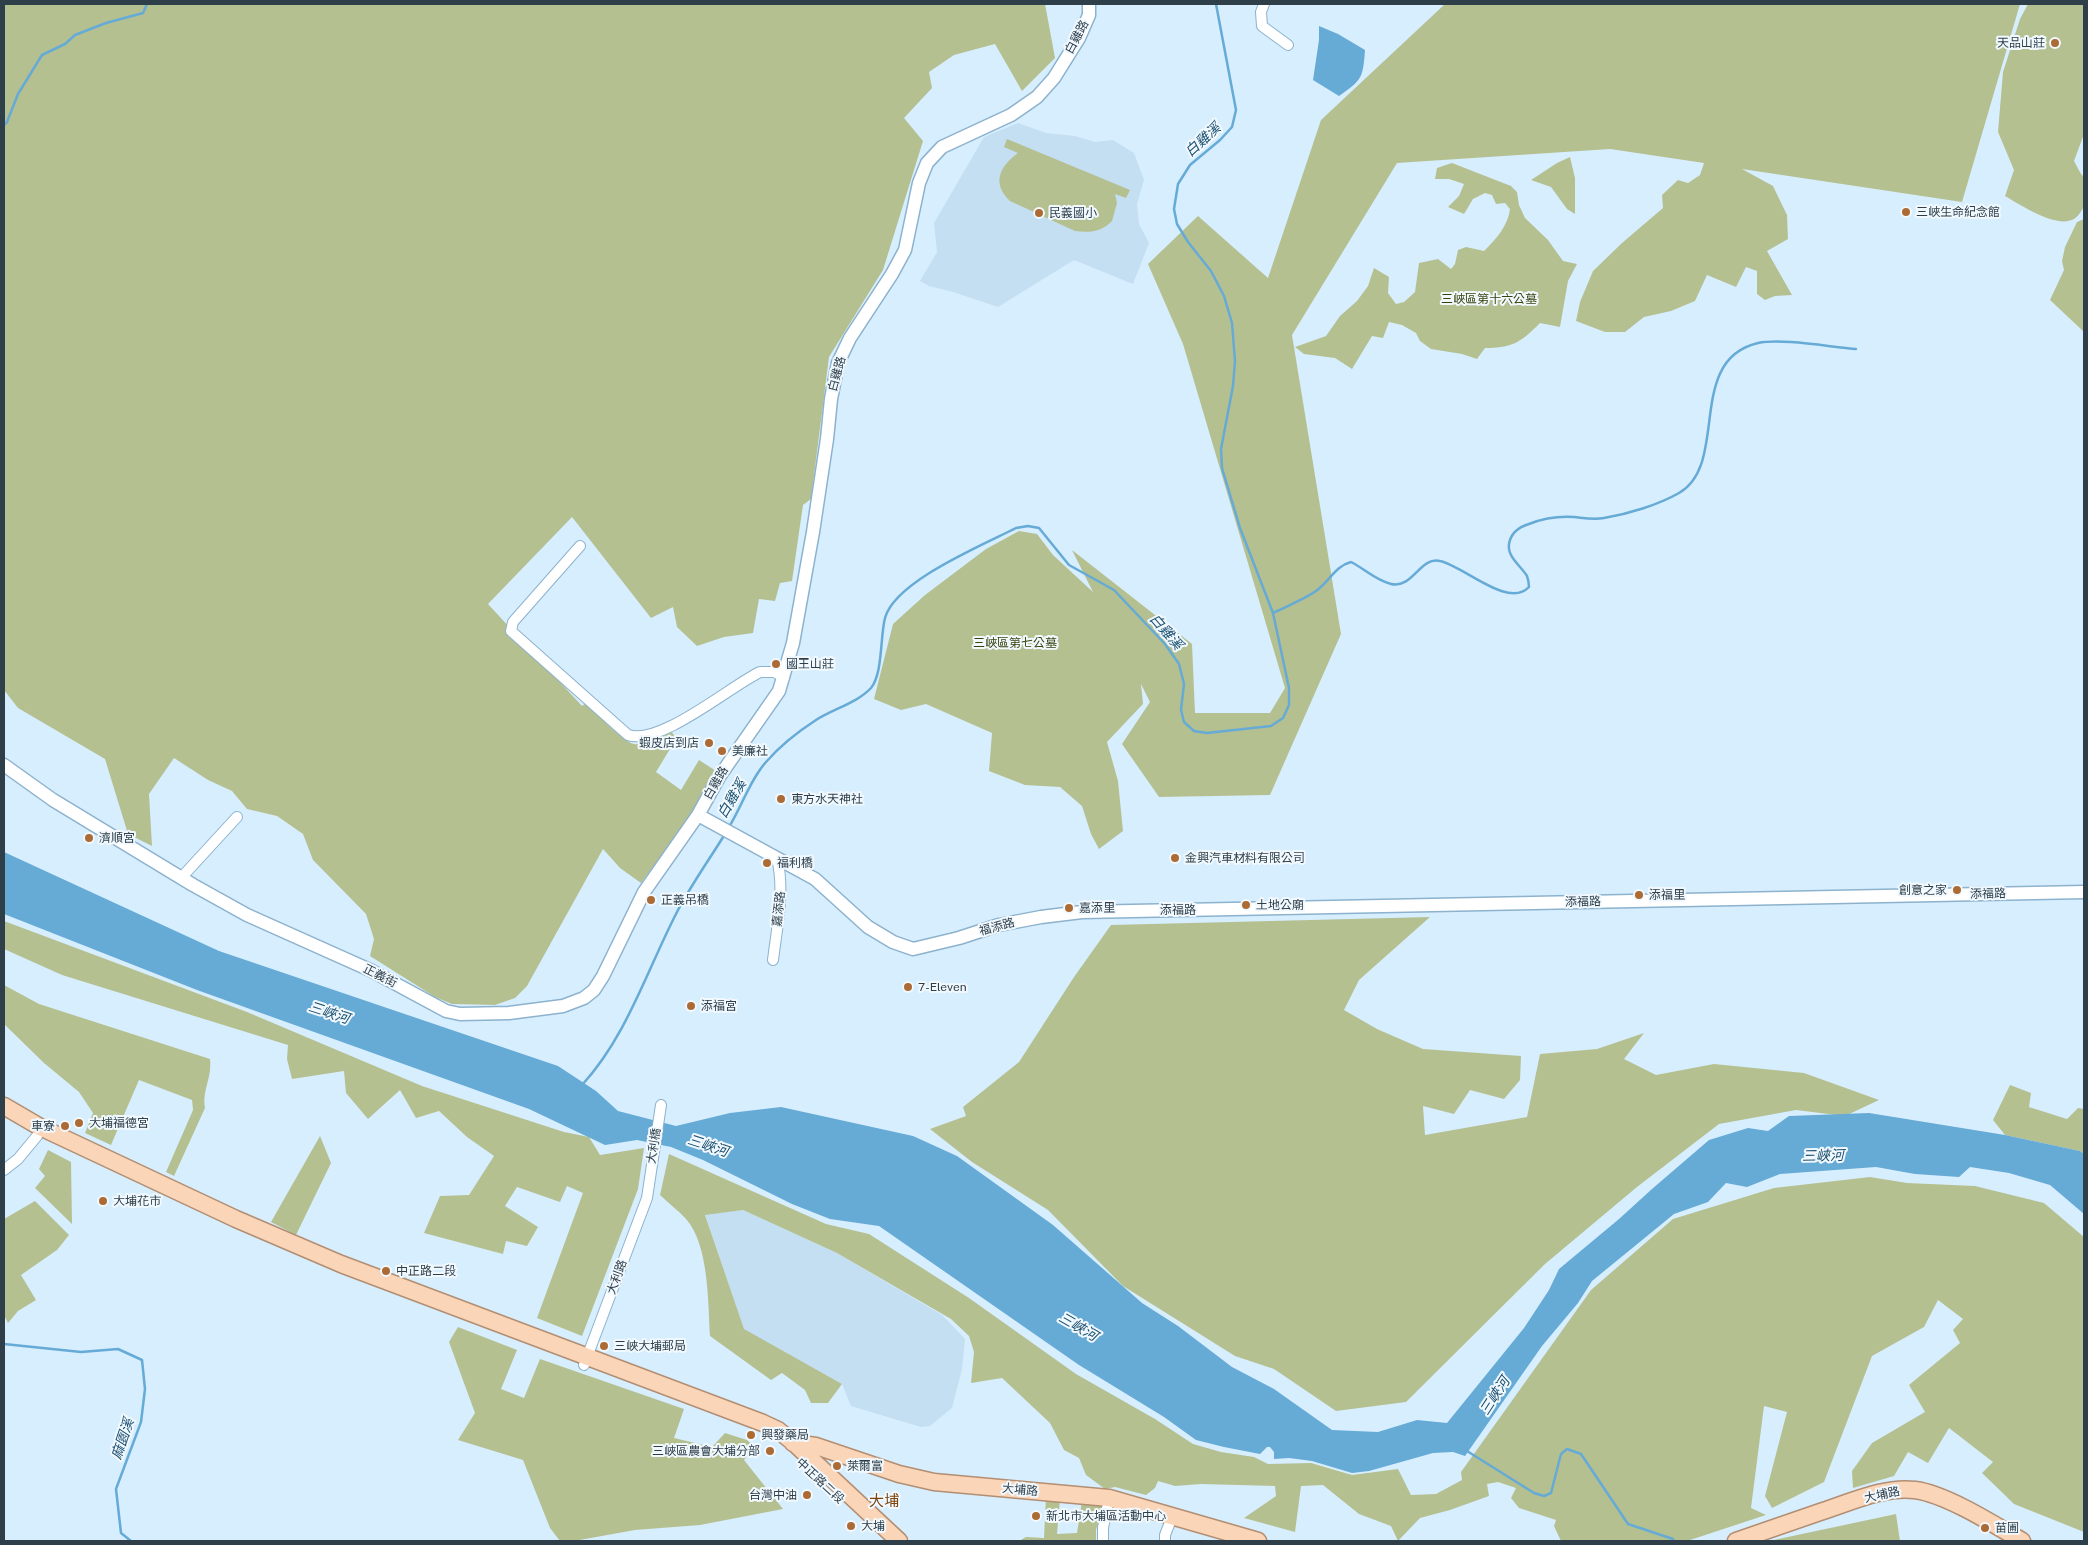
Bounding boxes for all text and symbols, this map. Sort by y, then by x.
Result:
street label: 白雞路 [1062,18,1092,56]
place label: 天品山莊 [1997,36,2045,50]
marker: 天品山莊 [2049,37,2061,49]
water label: 白雞溪 [1182,120,1224,160]
place label: 三峽生命紀念館 [1916,205,2000,219]
place label: 民義國小 [1049,206,1097,220]
marker: 三峽生命紀念館 [1900,206,1912,218]
marker: 民義國小 [1033,207,1045,219]
park label: 三峽區第十六公墓 [1441,292,1537,306]
street label: 白雞路 [825,355,849,393]
water label: 白雞溪 [1146,611,1186,653]
park label: 三峽區第七公墓 [973,636,1057,650]
place label: 國王山莊 [786,657,834,671]
marker: 國王山莊 [770,658,782,670]
place label: 蝦皮店到店 [639,736,699,750]
marker: 蝦皮店到店 [703,737,715,749]
place label: 美廉社 [732,744,768,758]
marker: 美廉社 [716,745,728,757]
street label: 白雞路 [701,764,731,802]
water label: 白雞溪 [714,777,750,821]
place label: 東方水天神社 [791,792,863,806]
marker: 東方水天神社 [775,793,787,805]
place label: 濟順宮 [99,831,135,845]
marker: 濟順宮 [83,832,95,844]
place label: 金興汽車材料有限公司 [1185,851,1305,865]
marker: 金興汽車材料有限公司 [1169,852,1181,864]
place label: 福利橋 [777,856,813,870]
marker: 福利橋 [761,857,773,869]
place label: 創意之家 [1899,883,1947,897]
marker: 創意之家 [1951,884,1963,896]
street label: 添福路 [1970,886,2006,902]
place label: 添福里 [1649,888,1685,902]
marker: 添福里 [1633,889,1645,901]
street label: 嘉添路 [770,890,788,928]
place label: 正義吊橋 [661,893,709,907]
marker: 正義吊橋 [645,894,657,906]
street label: 添福路 [1565,894,1601,910]
place label: 土地公廟 [1256,898,1304,912]
marker: 土地公廟 [1240,899,1252,911]
place label: 嘉添里 [1079,901,1115,915]
marker: 嘉添里 [1063,902,1075,914]
street label: 添福路 [1160,903,1196,917]
street label: 福添路 [978,915,1016,939]
street label: 正義街 [361,961,399,991]
place label: 7-Eleven [918,980,967,994]
marker: 7-Eleven [902,981,914,993]
water label: 三峽河 [306,999,352,1027]
place label: 添福宮 [701,999,737,1013]
marker: 添福宮 [685,1000,697,1012]
place label: 大埔福德宮 [89,1116,149,1130]
marker: 大埔福德宮 [73,1117,85,1129]
place label: 車寮 [31,1119,55,1133]
marker: 車寮 [59,1120,71,1132]
street label: 大利橋 [644,1127,664,1165]
water label: 三峽河 [685,1132,731,1160]
water label: 三峽河 [1802,1147,1844,1165]
place label: 大埔花市 [113,1194,161,1208]
marker: 大埔花市 [97,1195,109,1207]
street label: 大利路 [604,1258,630,1296]
place label: 中正路二段 [396,1264,456,1278]
marker: 中正路二段 [380,1265,392,1277]
water label: 三峽河 [1056,1309,1100,1345]
place label: 三峽大埔郵局 [614,1339,686,1353]
marker: 三峽大埔郵局 [598,1340,610,1352]
water label: 三峽河 [1477,1374,1513,1418]
water label: 麻園溪 [108,1416,138,1462]
place label: 興發藥局 [761,1428,809,1442]
marker: 興發藥局 [745,1429,757,1441]
place label: 三峽區農會大埔分部 [652,1444,760,1458]
marker: 三峽區農會大埔分部 [764,1445,776,1457]
street label: 中正路二段 [793,1455,847,1507]
place label: 萊爾富 [847,1459,883,1473]
marker: 萊爾富 [831,1460,843,1472]
street label: 大埔路 [1001,1481,1039,1499]
street label: 大埔路 [1863,1484,1901,1506]
place label: 台灣中油 [749,1488,797,1502]
marker: 台灣中油 [801,1489,813,1501]
district label: 大埔 [869,1492,899,1510]
place label: 新北市大埔區活動中心 [1046,1509,1166,1523]
marker: 新北市大埔區活動中心 [1030,1510,1042,1522]
place label: 大埔 [861,1519,885,1533]
marker: 大埔 [845,1520,857,1532]
place label: 苗圃 [1995,1521,2019,1535]
marker: 苗圃 [1979,1522,1991,1534]

